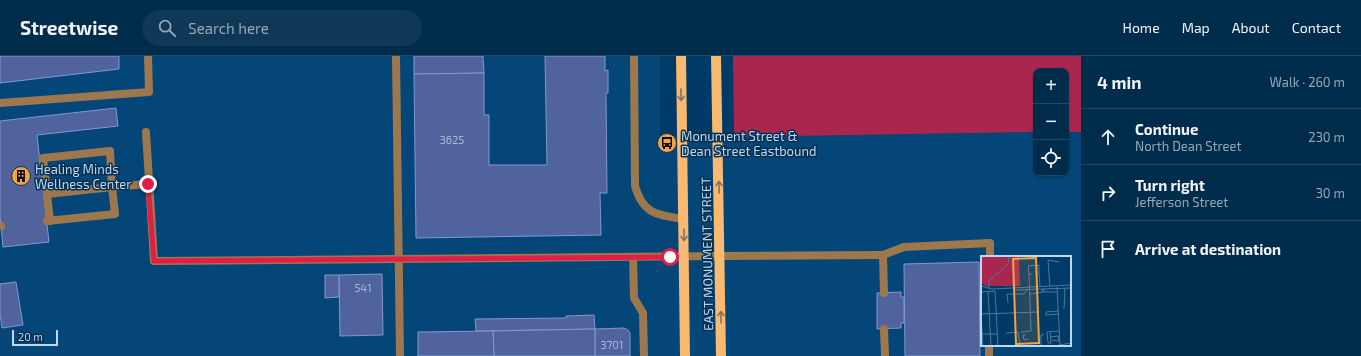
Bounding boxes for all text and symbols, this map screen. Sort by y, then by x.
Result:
search box [142,10,422,46]
text: Streetwise [20,16,118,39]
icon: search [156,17,178,39]
text: Search here [188,19,269,37]
text: Home [1123,19,1160,36]
text: Map [1182,19,1210,36]
text: About [1232,19,1270,36]
text: Contact [1292,19,1341,36]
map controls [1033,68,1069,176]
button: + [1033,68,1069,104]
text: 4 min [1097,72,1141,92]
text: Walk · 260 m [1270,74,1345,90]
one-way arrow [677,88,685,101]
button: − [1033,104,1069,140]
text: Continue [1135,120,1198,138]
icon: ahead [1097,126,1119,148]
place label: Monument Street & Dean Street Eastbound [681,128,816,159]
text: 230 m [1308,129,1345,145]
bus stop icon: Monument Street & Dean Street Eastbound [656,132,678,154]
house number: 3625 [440,133,464,146]
text: North Dean Street [1135,138,1242,154]
button: locate [1033,140,1069,176]
place label: Healing Minds Wellness Center [35,161,132,192]
building icon: Healing Minds Wellness Center [10,165,32,187]
route end [139,175,157,193]
text: Turn right [1135,176,1205,194]
street label: EAST MONUMENT STREET [698,177,716,331]
one-way arrow [715,181,722,194]
icon: right [1097,182,1119,204]
text: 30 m [1316,185,1345,201]
text: Jefferson Street [1135,194,1228,210]
one-way arrow [680,228,688,241]
icon: arrive [1097,238,1119,260]
text: Arrive at destination [1135,240,1281,258]
route start [661,248,679,266]
inset map [981,256,1071,346]
house number: 541 [354,281,372,294]
one-way arrow [717,311,725,324]
scale bar [12,328,58,347]
text: 20 m [18,330,43,343]
house number: 3701 [601,338,623,351]

